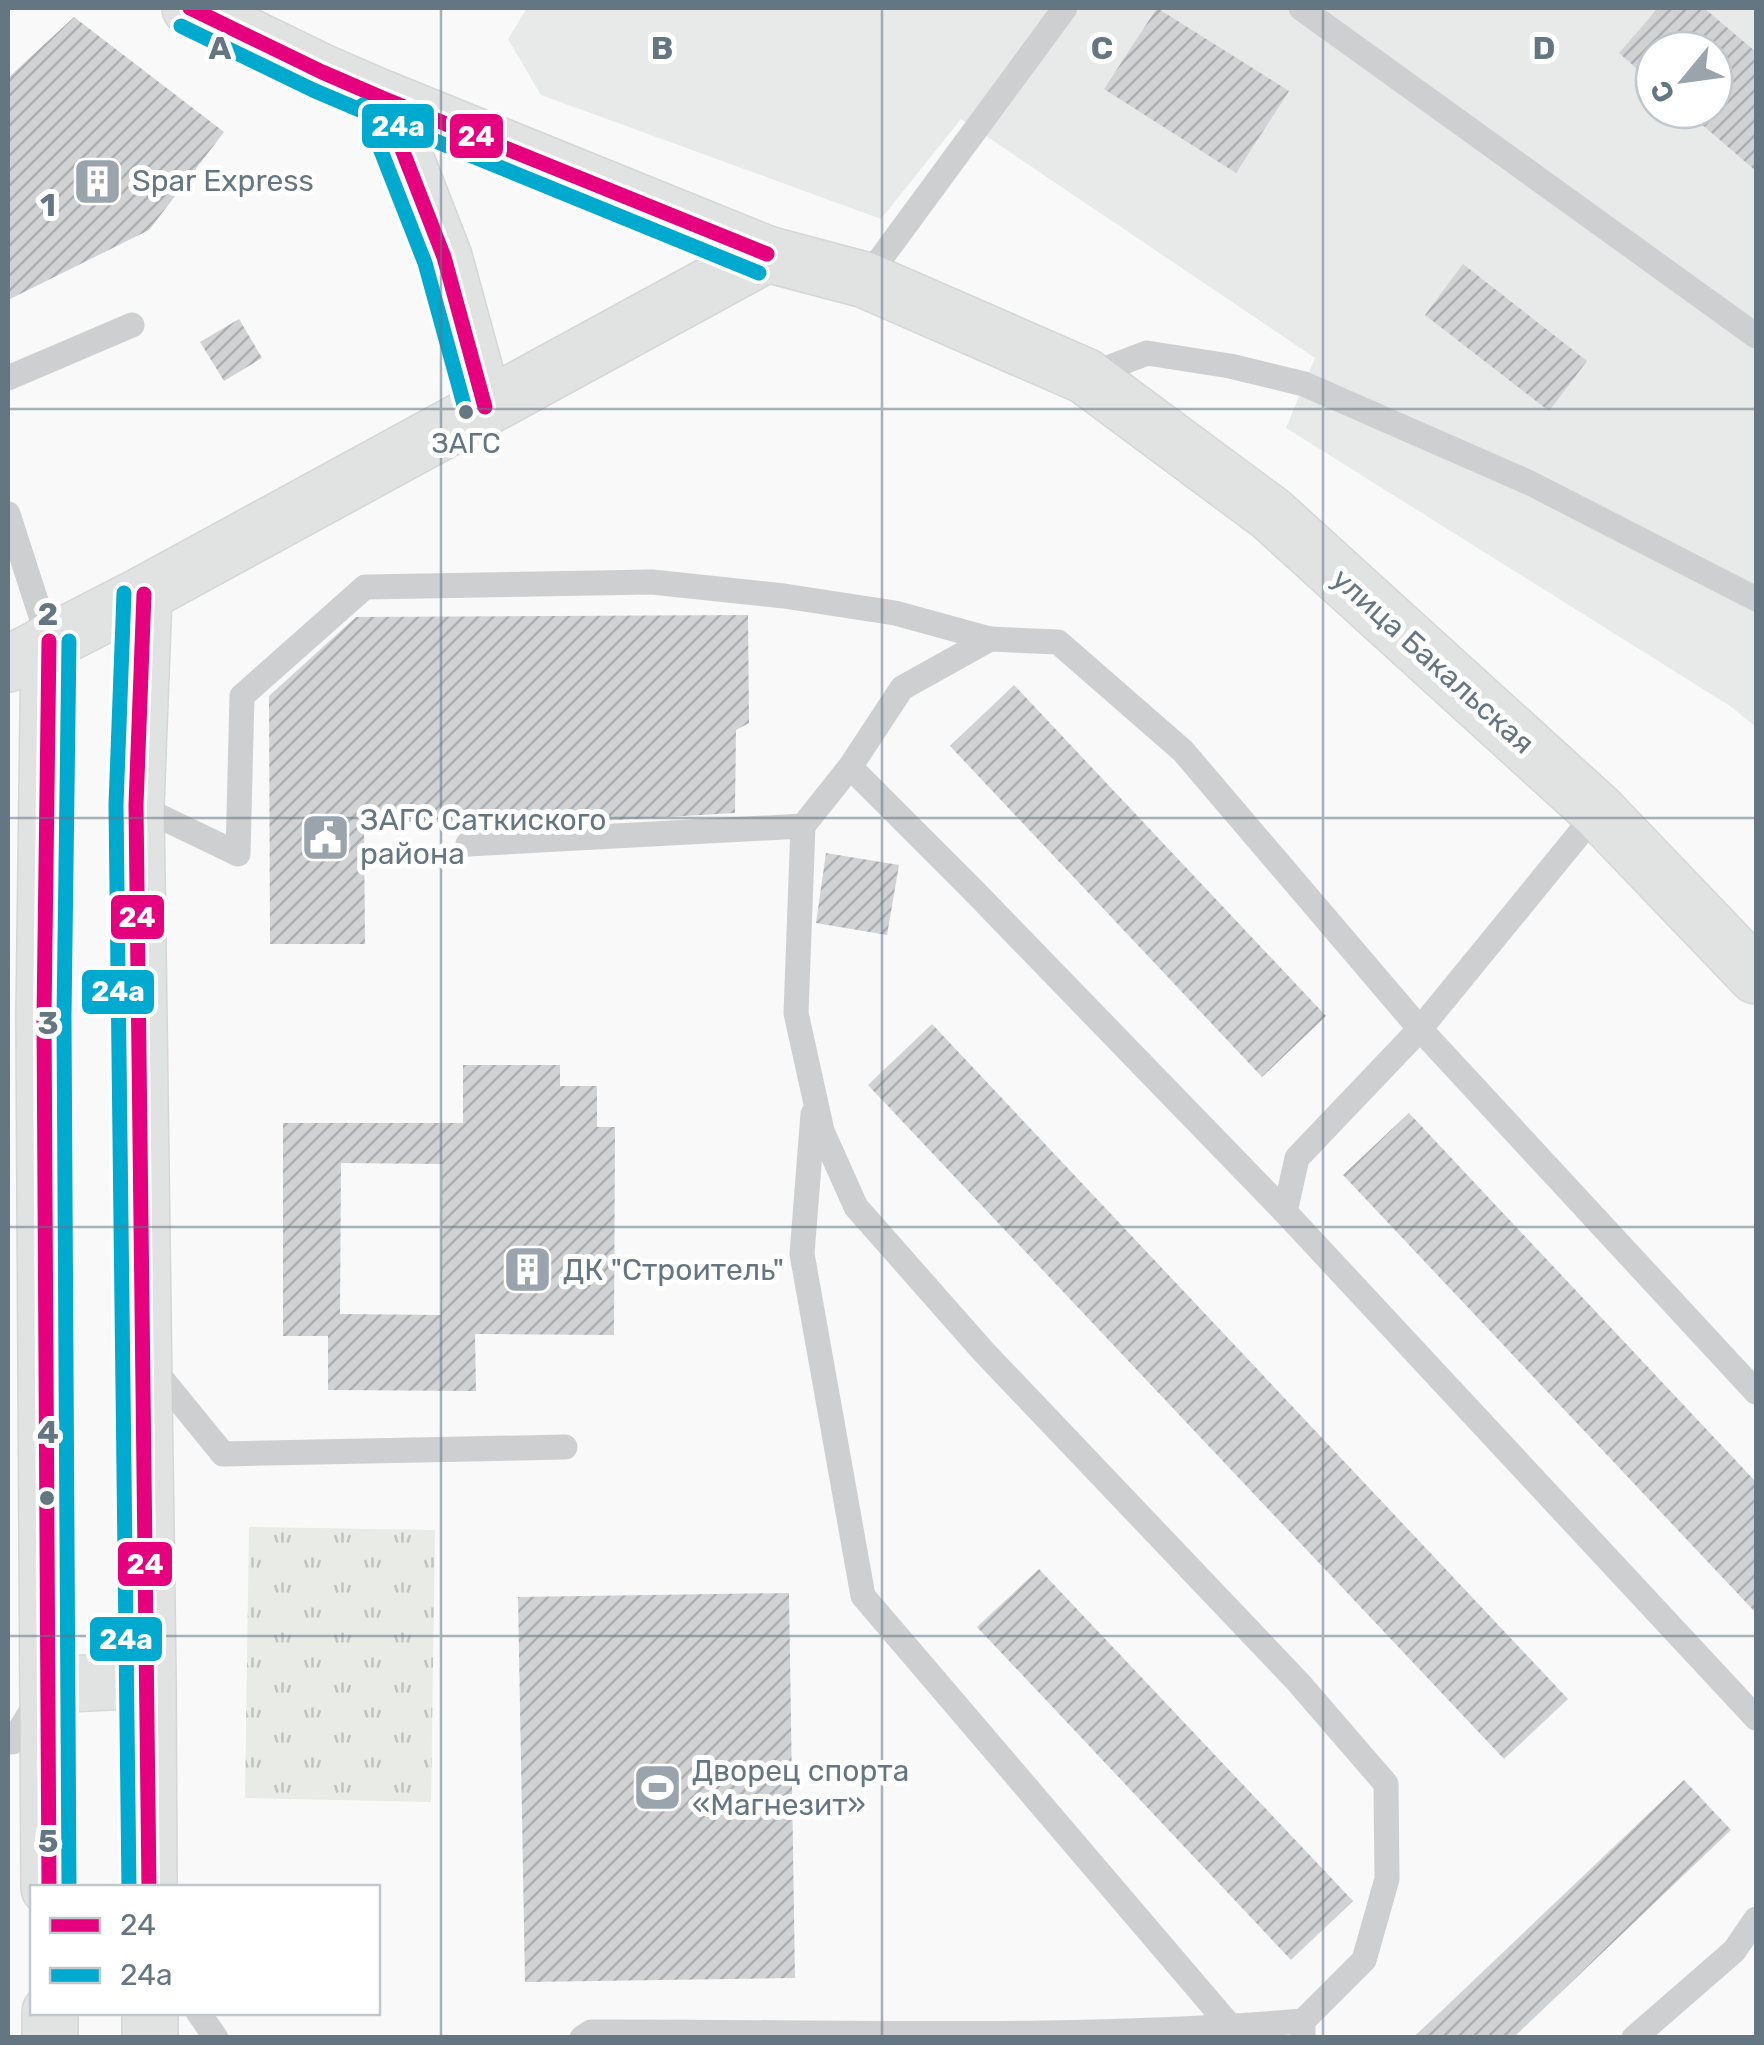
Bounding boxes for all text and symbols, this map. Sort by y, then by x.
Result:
text: A [209,29,232,67]
text: B [651,29,673,67]
text: C [1091,29,1113,67]
text: D [1533,29,1555,67]
north arrow [1634,30,1734,130]
text: С [1643,75,1682,108]
line badge: 24a [360,102,436,150]
text: 24a [371,110,425,143]
line badge: 24 [448,112,505,160]
text: 24 [457,120,495,153]
building icon: Spar Express [71,155,123,207]
place label: Spar Express [132,163,314,199]
text: 1 [40,186,56,224]
marker: ЗАГС [456,402,476,422]
place label: ЗАГС [431,427,501,460]
street label: улица Бакальская [1324,561,1542,761]
text: 2 [38,595,58,633]
place label: ЗАГС Саткиского района [360,802,607,872]
public building icon: ЗАГС Саткиского района [299,811,351,863]
line badge: 24 [109,893,166,941]
text: 24 [118,901,156,934]
line badge: 24a [80,968,156,1016]
text: 24a [91,975,145,1008]
text: 3 [37,1004,59,1042]
building icon: ДК "Строитель" [502,1244,554,1296]
place label: ДК "Строитель" [563,1252,784,1288]
text: 4 [37,1413,59,1451]
unlabelled marker [37,1488,57,1508]
line badge: 24 [116,1540,174,1588]
text: 24 [126,1548,164,1581]
line badge: 24a [88,1615,164,1663]
text: 24a [99,1623,153,1656]
place label: Дворец спорта «Магнезит» [692,1753,909,1823]
sports icon: Дворец спорта «Магнезит» [631,1762,683,1814]
text: 5 [38,1822,58,1860]
legend [30,1885,380,2015]
text: 24 [120,1907,156,1943]
text: 24a [120,1957,173,1993]

